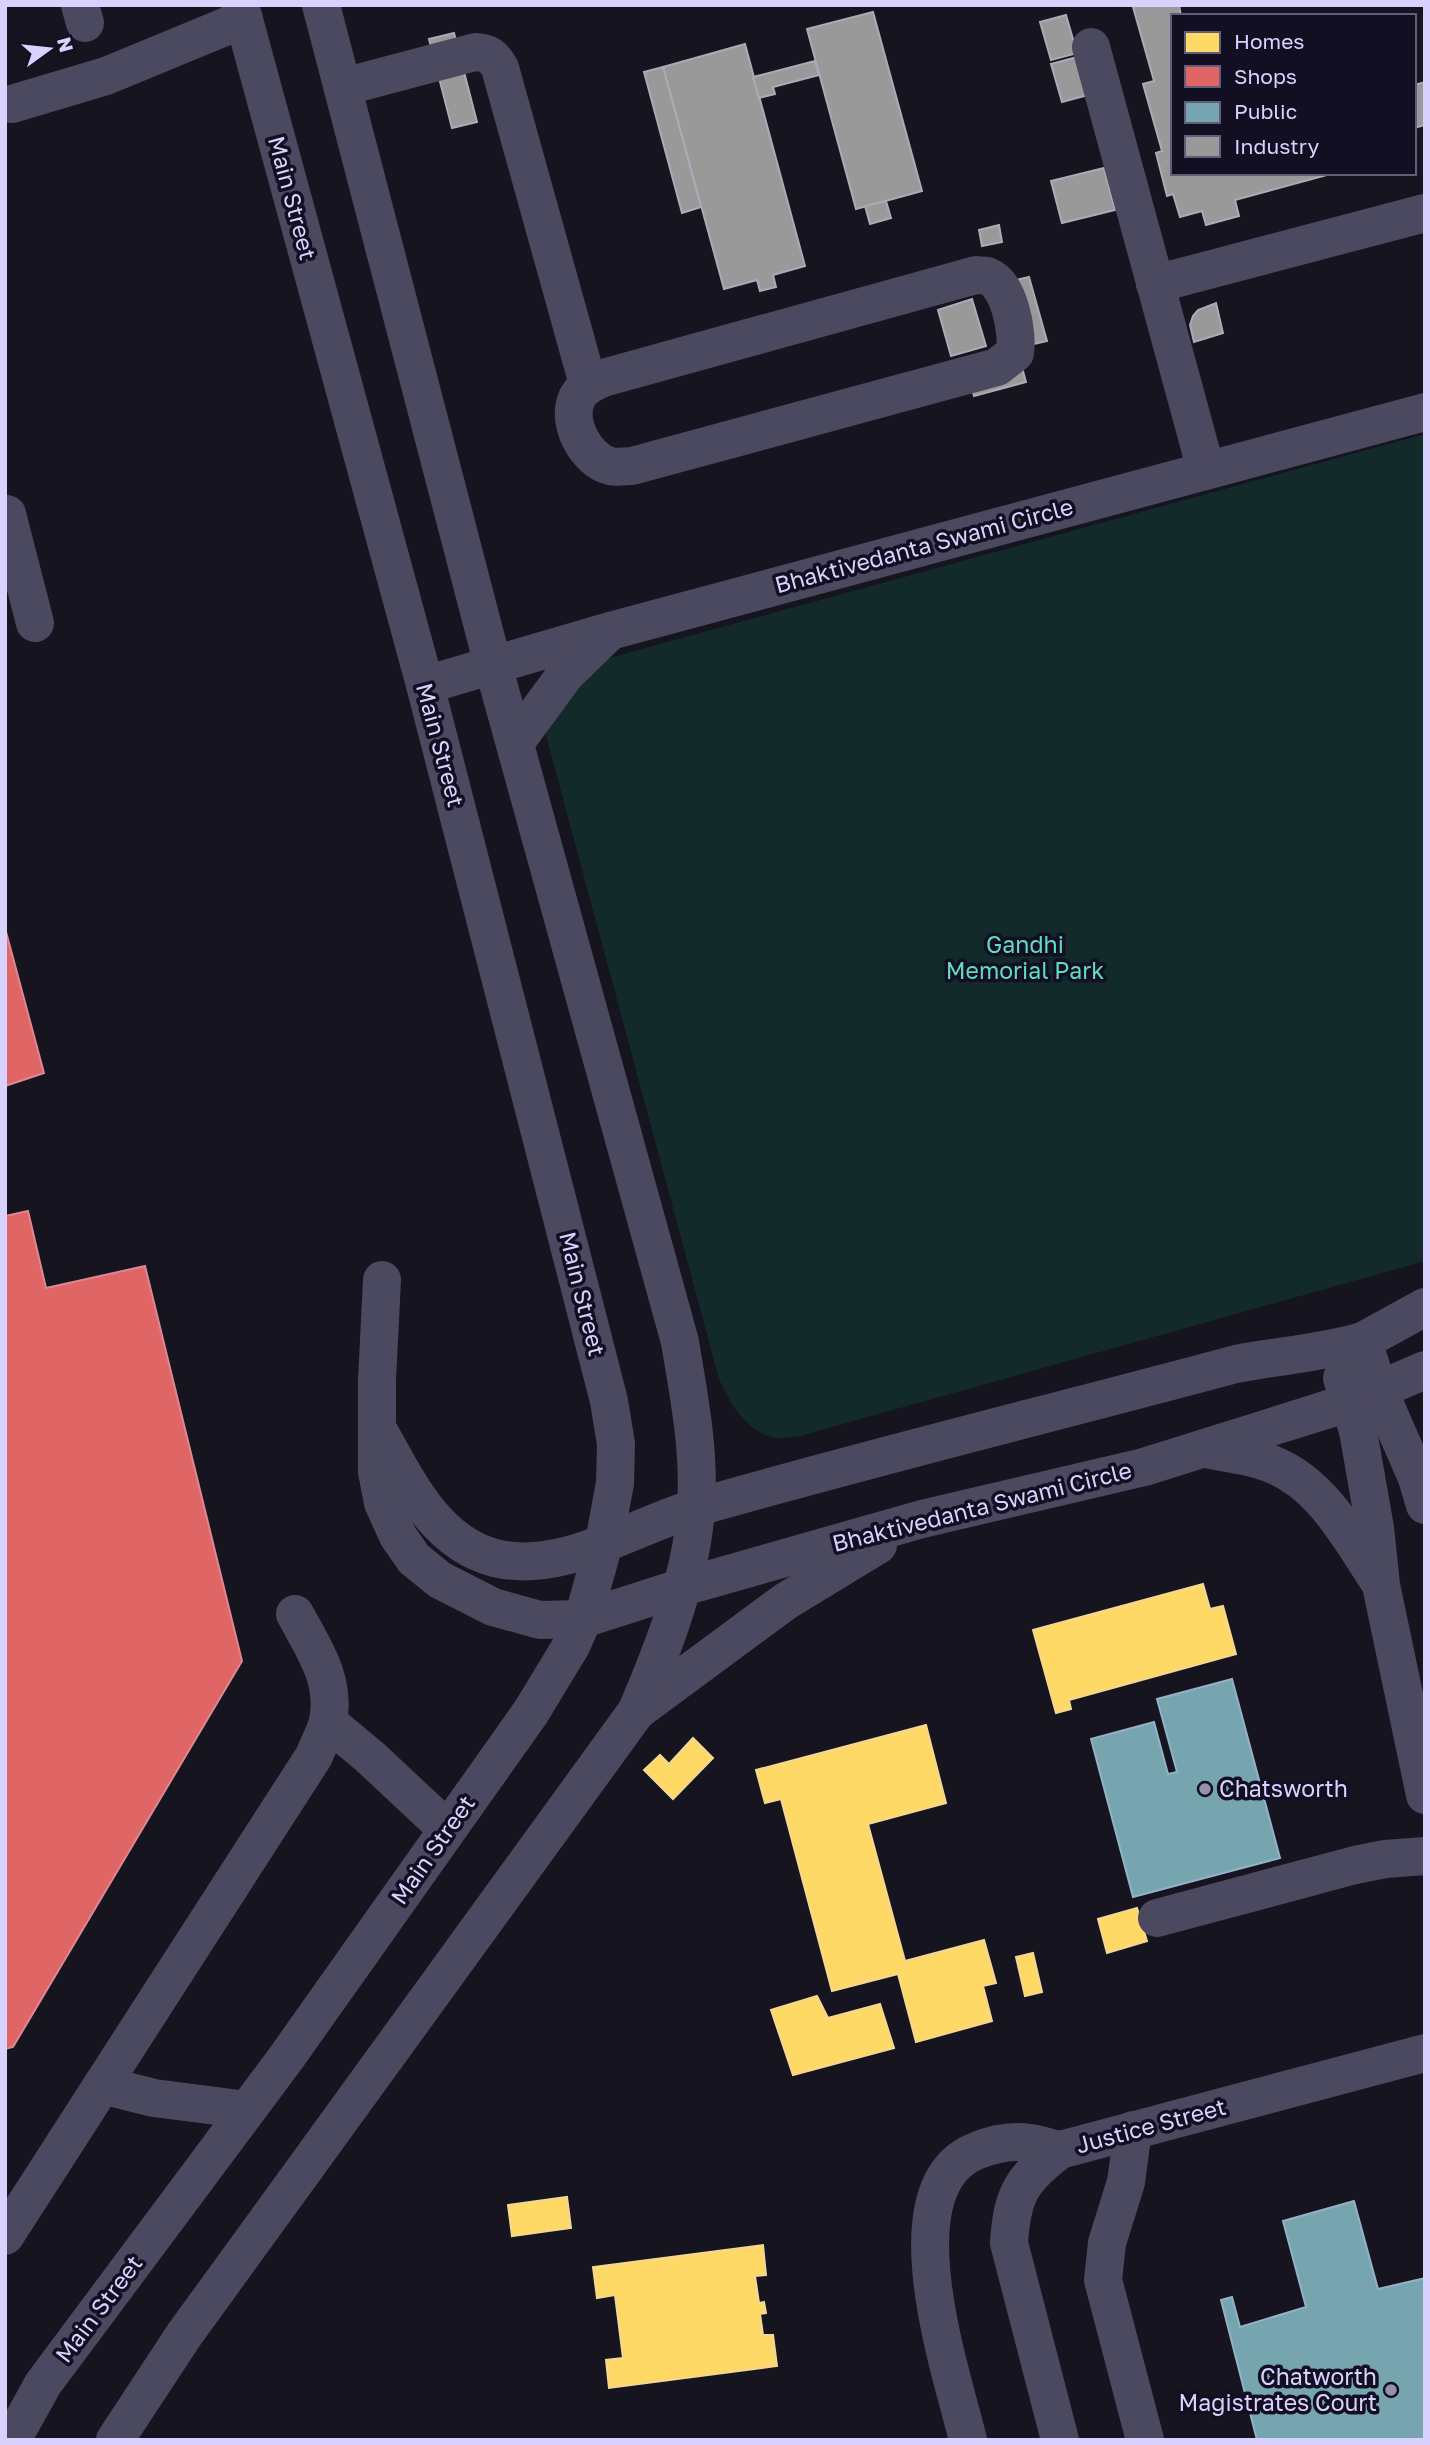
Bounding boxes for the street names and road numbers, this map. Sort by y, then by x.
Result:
street label: Main Street [263,133,323,263]
street label: Bhaktivedanta Swami Circle [772,492,1076,598]
street label: Main Street [411,680,471,810]
street label: Main Street [554,1229,612,1359]
street label: Bhaktivedanta Swami Circle [829,1455,1134,1557]
street label: Main Street [384,1789,480,1909]
street label: Justice Street [1073,2092,1229,2158]
street label: Main Street [49,2249,148,2368]

